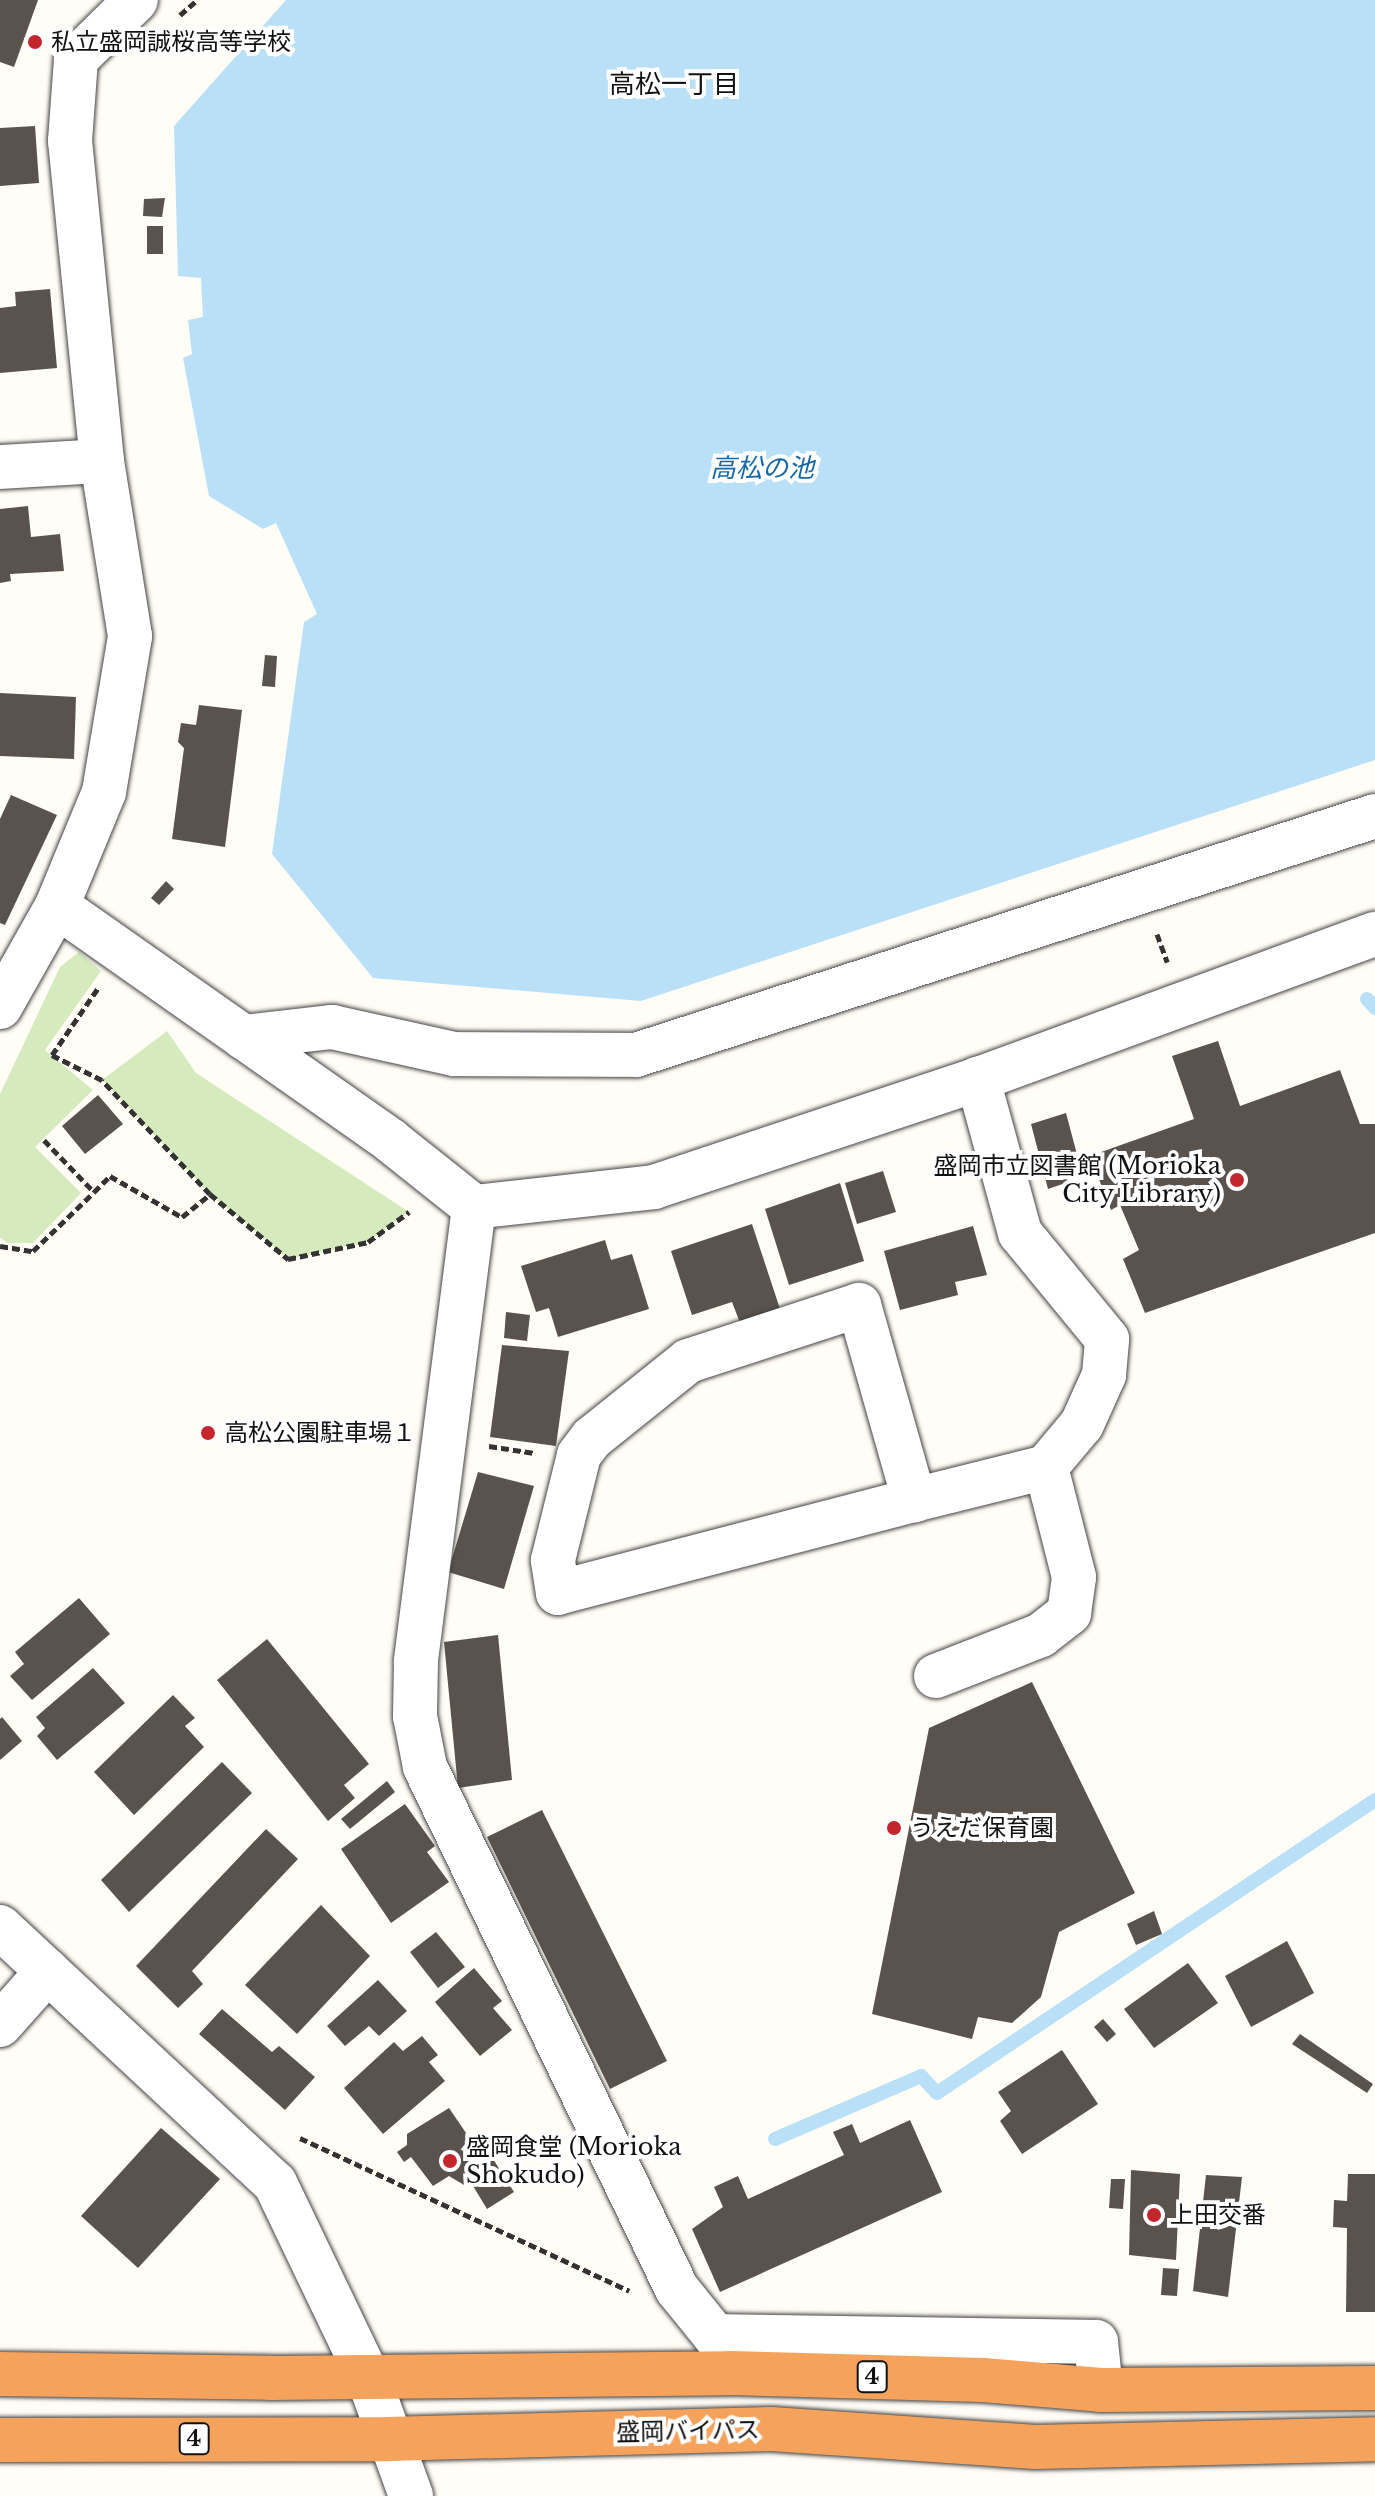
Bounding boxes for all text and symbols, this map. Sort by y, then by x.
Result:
place label: 私立盛岡誠桜高等学校 [51,28,291,56]
marker: 私立盛岡誠桜高等学校 [26,33,44,51]
district label: 高松一丁目 [609,69,739,101]
water label: 高松の池 [710,453,814,485]
place label: 盛岡市立図書館 (Morioka City Library) [934,1152,1221,1208]
marker: 盛岡市立図書館 (Morioka City Library) [1228,1171,1246,1189]
place label: 高松公園駐車場１ [224,1419,416,1447]
marker: 高松公園駐車場１ [199,1424,217,1442]
place label: うえだ保育園 [910,1814,1054,1842]
marker: うえだ保育園 [885,1819,903,1837]
place label: 盛岡食堂 (Morioka Shokudo) [466,2133,681,2189]
marker: 盛岡食堂 (Morioka Shokudo) [441,2152,459,2170]
place label: 上田交番 [1170,2201,1266,2229]
marker: 上田交番 [1145,2206,1163,2224]
road number: 4 [856,2359,888,2395]
street label: 盛岡バイパス [616,2415,760,2447]
road number: 4 [178,2421,210,2457]

